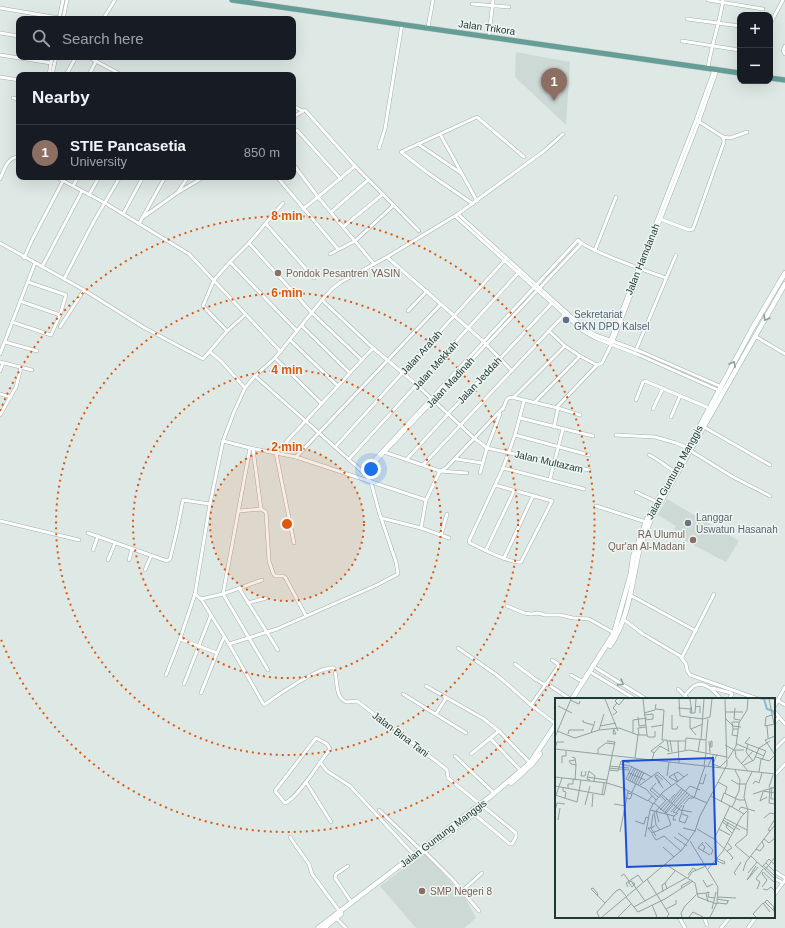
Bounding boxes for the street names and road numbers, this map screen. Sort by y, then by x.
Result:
street label: Jalan Trikora [458,18,516,37]
street label: Jalan Hamdanah [623,222,662,296]
street label: Jalan Arafah [399,328,444,377]
street label: Jalan Mekkah [411,339,460,392]
street label: Jalan Madinah [424,355,477,410]
street label: Jalan Jeddah [455,355,504,406]
street label: Jalan Guntung Manggis [644,423,705,521]
street label: Jalan Multazam [514,448,584,475]
street label: Jalan Bina Tani [370,710,431,759]
street label: Jalan Guntung Manggis [398,797,489,870]

